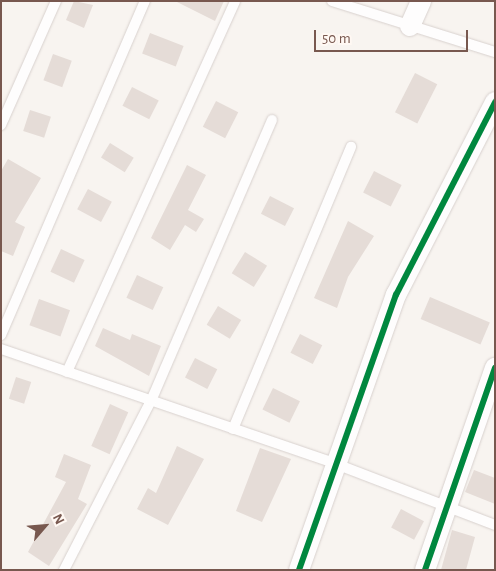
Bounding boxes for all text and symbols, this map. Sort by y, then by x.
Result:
scale bar [316,20,470,52]
text: 50 m [322,31,351,46]
north arrow [20,501,70,551]
text: N [50,512,67,527]

